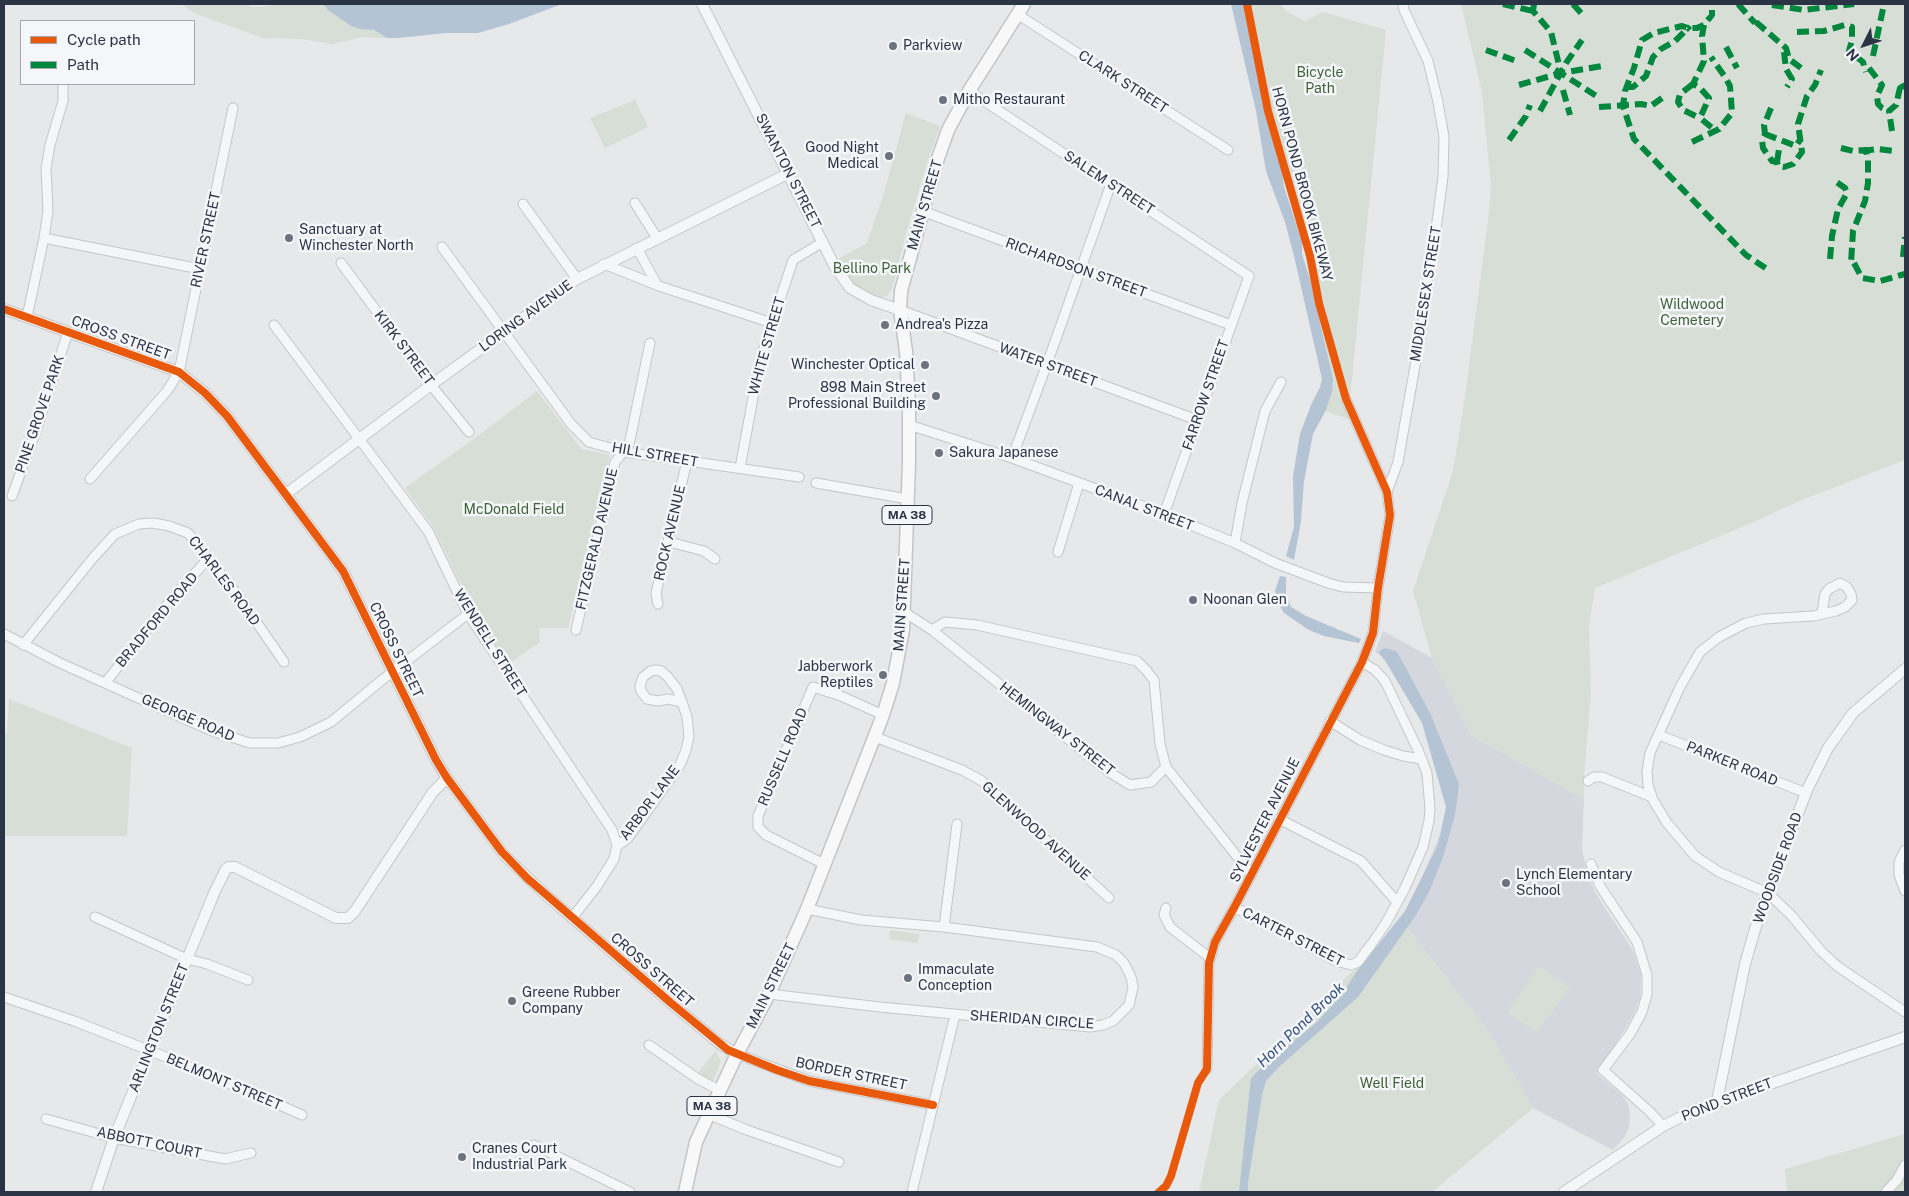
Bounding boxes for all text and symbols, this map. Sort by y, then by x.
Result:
legend [20,20,195,85]
north arrow [1839,20,1889,70]
text: Cycle path [67,31,141,48]
place label: Parkview [903,38,962,54]
marker: Parkview [887,40,899,52]
text: N [1843,45,1862,64]
street label: CLARK STREET [1075,47,1171,117]
text: Path [67,56,99,73]
park label: Bicycle Path [1296,65,1344,98]
street label: HORN POND BROOK BIKEWAY [1268,85,1336,283]
place label: Mitho Restaurant [953,92,1065,108]
marker: Mitho Restaurant [937,94,949,106]
street label: SWANTON STREET [752,111,824,231]
place label: Good Night Medical [805,140,879,172]
street label: SALEM STREET [1061,147,1157,219]
marker: Good Night Medical [883,150,895,162]
street label: MAIN STREET [904,158,946,252]
street label: RIVER STREET [188,191,224,289]
place label: Sanctuary at Winchester North [299,222,414,254]
street label: MIDDLESEX STREET [1407,225,1445,363]
marker: Sanctuary at Winchester North [283,232,295,244]
street label: RICHARDSON STREET [1003,235,1149,301]
park label: Bellino Park [833,261,911,277]
street label: LORING AVENUE [476,277,576,355]
street label: WHITE STREET [745,295,789,397]
park label: Wildwood Cemetery [1660,297,1724,330]
street label: KIRK STREET [371,307,437,389]
street label: CROSS STREET [69,312,173,364]
place label: Andrea's Pizza [895,317,988,333]
marker: Andrea's Pizza [879,319,891,331]
street label: FARROW STREET [1179,337,1233,453]
street label: WATER STREET [997,339,1099,391]
street label: PINE GROVE PARK [12,353,68,475]
place label: Winchester Optical [791,357,915,373]
marker: Winchester Optical [919,359,931,371]
place label: 898 Main Street Professional Building [788,380,926,412]
marker: 898 Main Street Professional Building [930,390,942,402]
street label: HILL STREET [611,439,699,471]
place label: Sakura Japanese [949,445,1059,461]
marker: Sakura Japanese [933,447,945,459]
street label: FITZGERALD AVENUE [573,467,621,611]
street label: CANAL STREET [1092,481,1196,535]
street label: ROCK AVENUE [651,484,689,582]
park label: McDonald Field [464,502,564,518]
road number: MA 38 [882,506,932,524]
street label: CHARLES ROAD [185,533,263,629]
street label: MAIN STREET [890,558,914,652]
street label: BRADFORD ROAD [112,569,202,671]
street label: WENDELL STREET [450,586,530,700]
place label: Noonan Glen [1203,592,1287,608]
marker: Noonan Glen [1187,594,1199,606]
street label: CROSS STREET [366,599,426,701]
place label: Jabberwork Reptiles [797,659,873,692]
marker: Jabberwork Reptiles [877,669,889,681]
street label: HEMINGWAY STREET [996,679,1118,779]
street label: GEORGE ROAD [139,691,237,745]
street label: RUSSELL ROAD [755,705,811,809]
street label: PARKER ROAD [1684,738,1780,790]
street label: SYLVESTER AVENUE [1226,755,1304,885]
street label: ARBOR LANE [616,762,684,844]
street label: GLENWOOD AVENUE [978,778,1094,884]
street label: WOODSIDE ROAD [1750,810,1806,926]
place label: Lynch Elementary School [1516,867,1633,900]
marker: Lynch Elementary School [1500,877,1512,889]
street label: CARTER STREET [1239,904,1347,970]
street label: CROSS STREET [607,929,697,1011]
street label: MAIN STREET [743,940,799,1032]
street label: ARLINGTON STREET [126,961,192,1095]
place label: Immaculate Conception [918,962,995,994]
marker: Immaculate Conception [902,972,914,984]
water label: Horn Pond Brook [1254,979,1348,1071]
place label: Greene Rubber Company [522,985,621,1018]
marker: Greene Rubber Company [506,995,518,1007]
street label: SHERIDAN CIRCLE [969,1007,1095,1033]
street label: BELMONT STREET [164,1050,284,1114]
street label: BORDER STREET [794,1054,908,1094]
street label: POND STREET [1679,1075,1775,1125]
park label: Well Field [1360,1076,1424,1092]
road number: MA 38 [687,1096,737,1116]
street label: ABBOTT COURT [95,1124,203,1162]
place label: Cranes Court Industrial Park [472,1141,567,1174]
marker: Cranes Court Industrial Park [456,1151,468,1163]

